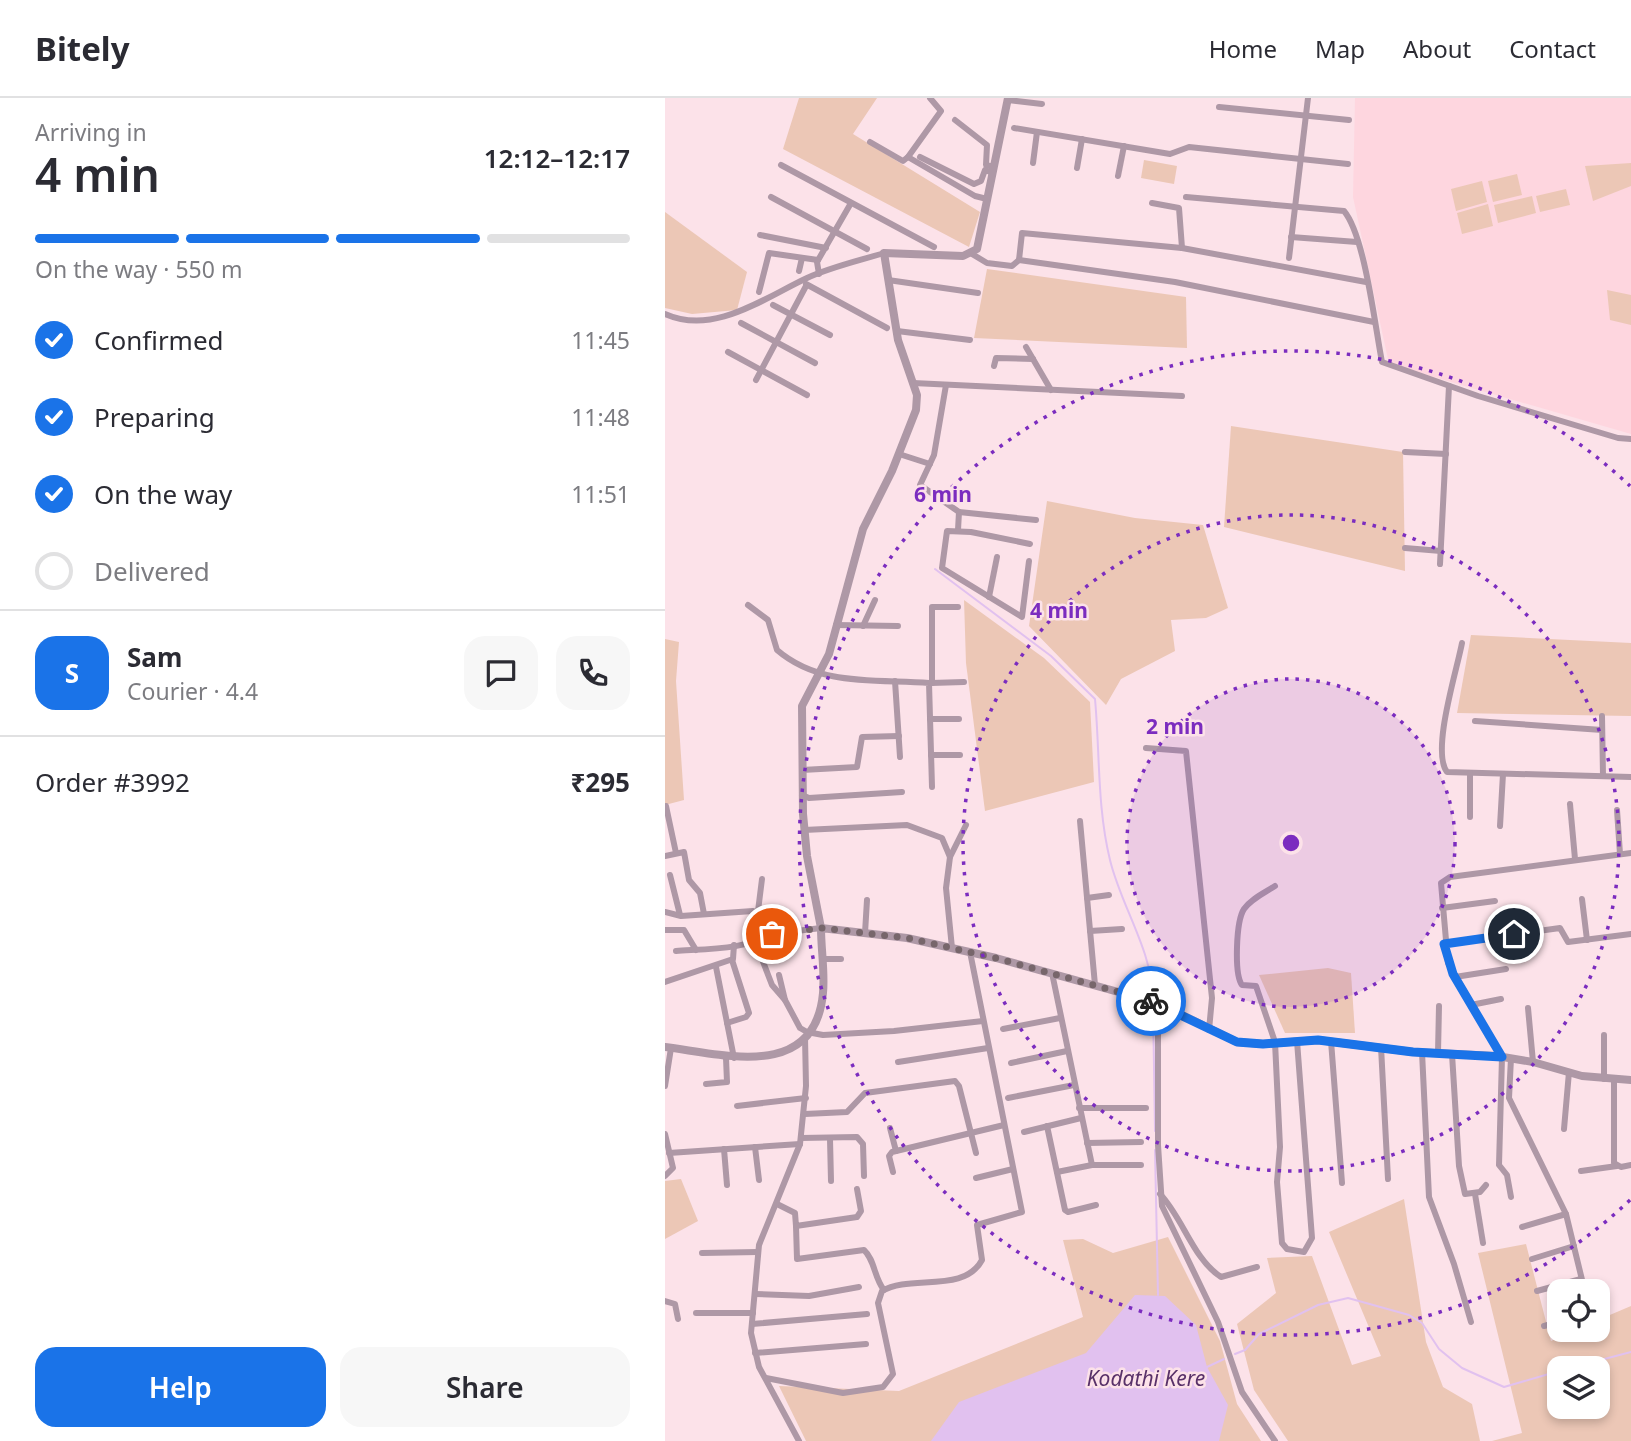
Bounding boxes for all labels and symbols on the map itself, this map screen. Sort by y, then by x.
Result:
text: 6 min [914,480,972,508]
text: 4 min [1030,596,1088,624]
text: 2 min [1146,712,1204,740]
centre of rings [1279,831,1303,855]
pin [742,904,802,964]
pin [1484,904,1544,964]
courier [1116,966,1186,1036]
water label: Kodathi Kere [1087,1364,1205,1392]

